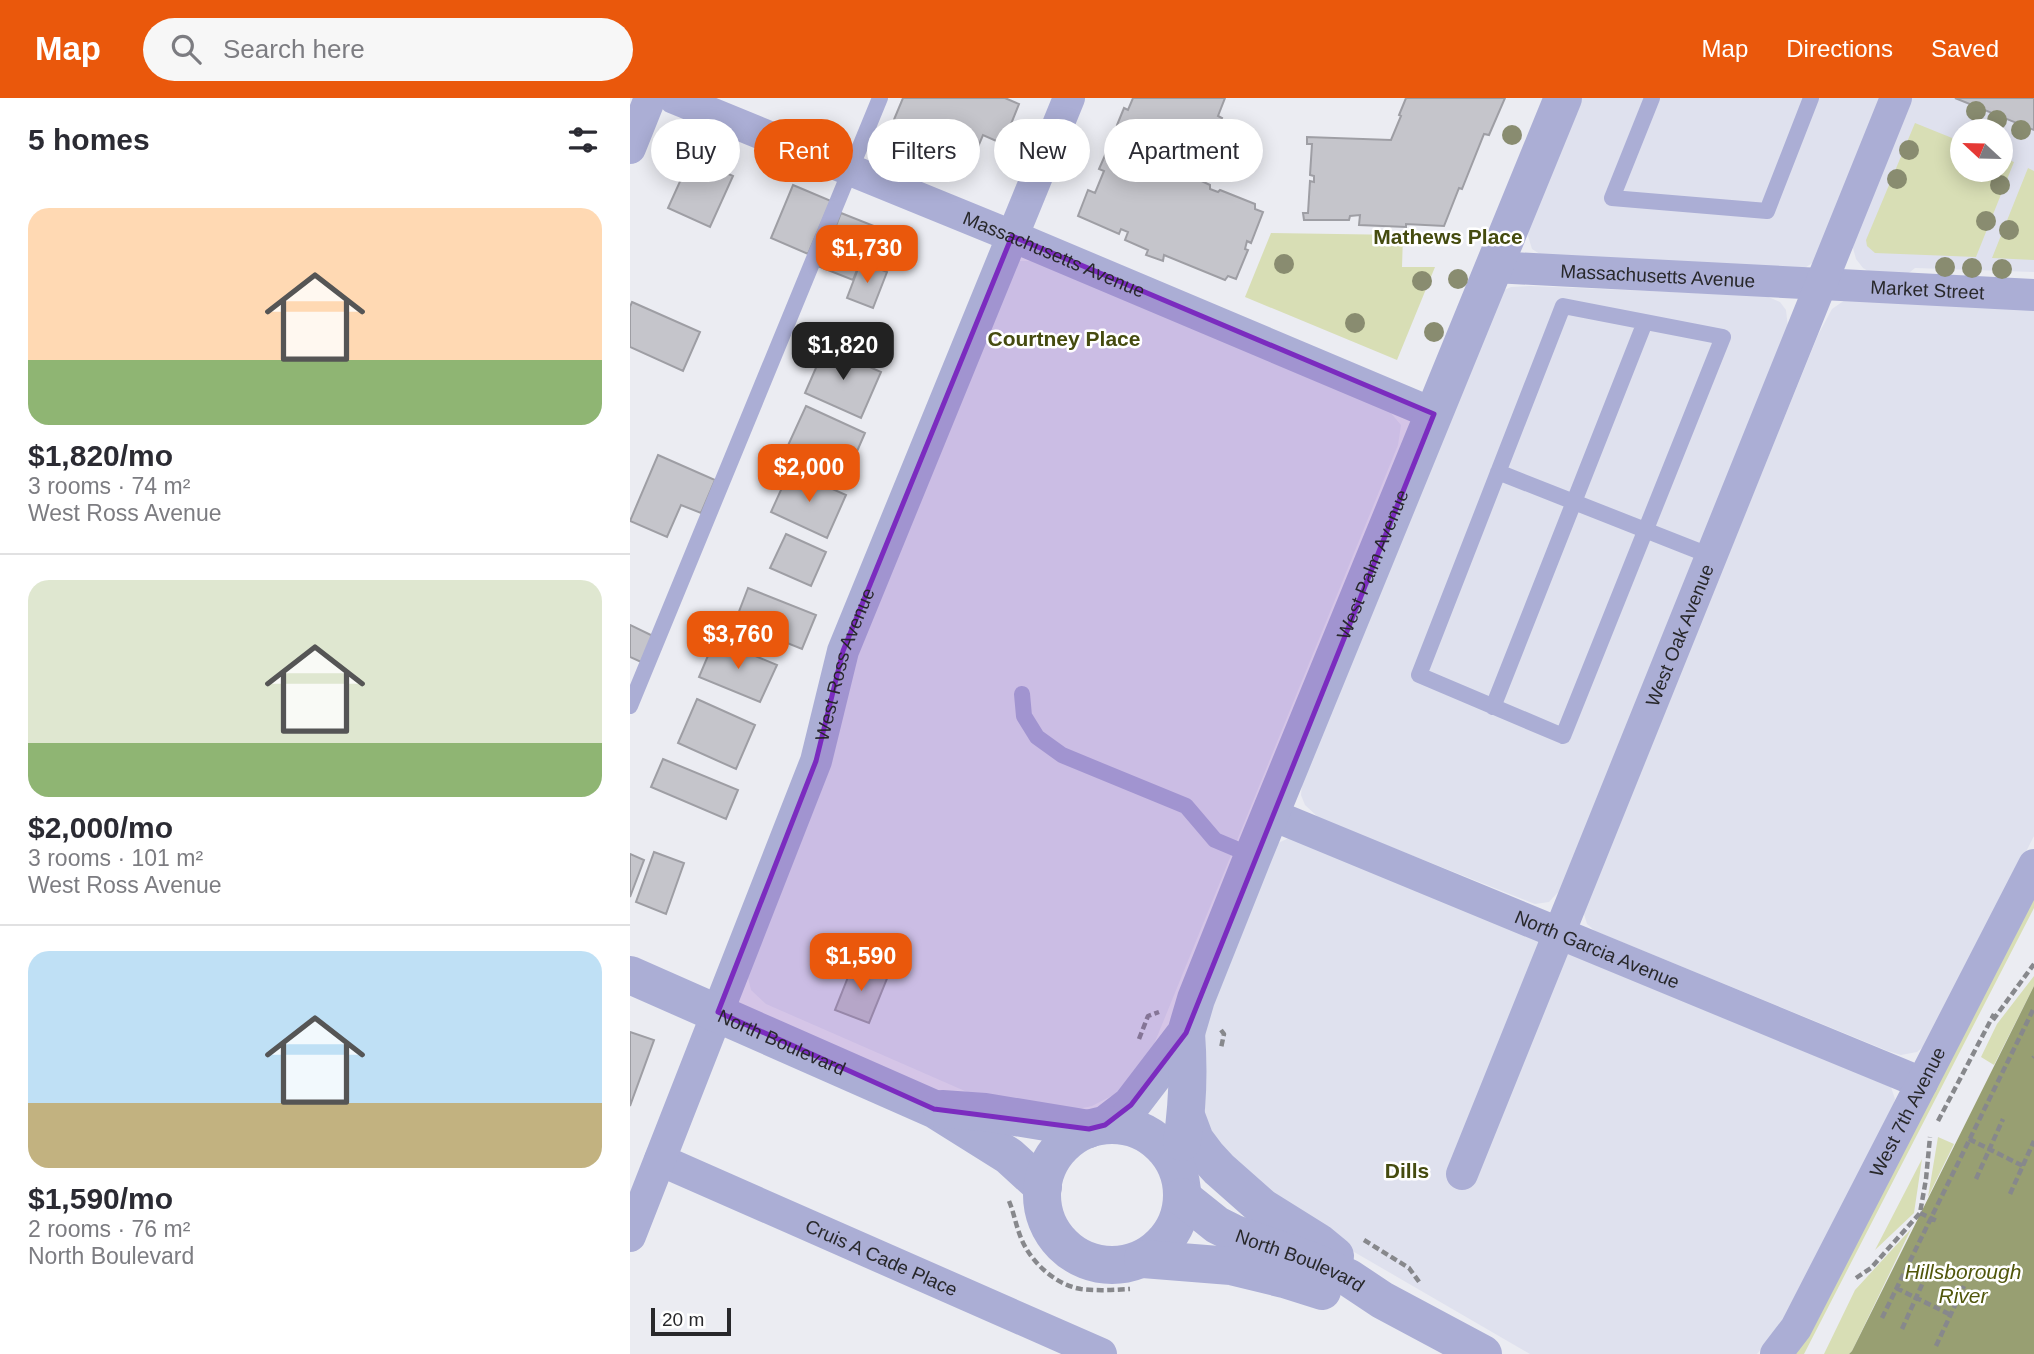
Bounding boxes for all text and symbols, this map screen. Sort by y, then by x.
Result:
search box [143,18,633,81]
text: Map [35,30,101,67]
icon: search [167,30,205,68]
text: Search here [223,34,365,64]
text: Map [1702,35,1748,62]
text: Directions [1786,35,1893,62]
text: Saved [1931,35,1999,62]
chip: Buy [651,119,740,182]
chip: Rent [754,119,853,182]
chip: Filters [867,119,980,182]
chip: New [994,119,1090,182]
chip: Apartment [1104,119,1263,182]
north arrow [1950,119,2012,182]
map controls [1950,119,2013,182]
icon: filters [564,121,602,159]
text: 5 homes [28,123,150,156]
street label: Massachusetts Avenue [960,207,1148,301]
district label: Mathews Place [1373,225,1523,248]
pin: $1,730 [810,226,924,285]
text: $1,730 [832,235,902,261]
icon: home [252,254,378,380]
street label: Massachusetts Avenue [1560,260,1756,291]
street label: Market Street [1870,276,1986,303]
pin: $1,820 [786,322,900,382]
district label: Courtney Place [988,327,1140,350]
text: $1,820 [808,332,878,358]
text: $1,820/mo [28,439,173,472]
pin: $2,000 [752,444,866,504]
text: $2,000 [774,454,844,480]
text: 3 rooms · 74 m² [28,473,190,499]
street label: West Palm Avenue [1332,486,1412,642]
text: West Ross Avenue [28,500,221,526]
street label: West Oak Avenue [1641,561,1717,709]
street label: West Ross Avenue [811,584,878,743]
pin: $3,760 [681,612,795,671]
text: $3,760 [703,621,773,647]
icon: home [252,626,378,752]
text: $2,000/mo [28,811,173,844]
text: 3 rooms · 101 m² [28,845,203,871]
text: West Ross Avenue [28,872,221,898]
street label: North Garcia Avenue [1512,906,1683,992]
pin: $1,590 [804,934,918,993]
text: $1,590 [826,943,896,969]
icon: home [252,997,378,1123]
street label: North Boulevard [715,1005,849,1079]
street label: West 7th Avenue [1865,1043,1949,1180]
district label: Dills [1385,1159,1429,1182]
text: $1,590/mo [28,1182,173,1215]
street label: Cruis A Cade Place [802,1215,961,1300]
text: 2 rooms · 76 m² [28,1216,190,1242]
street label: North Boulevard [1233,1225,1369,1296]
text: North Boulevard [28,1243,194,1269]
water label: Hillsborough River [1905,1260,2021,1307]
scale bar [651,1305,732,1337]
text: 20 m [662,1309,704,1330]

